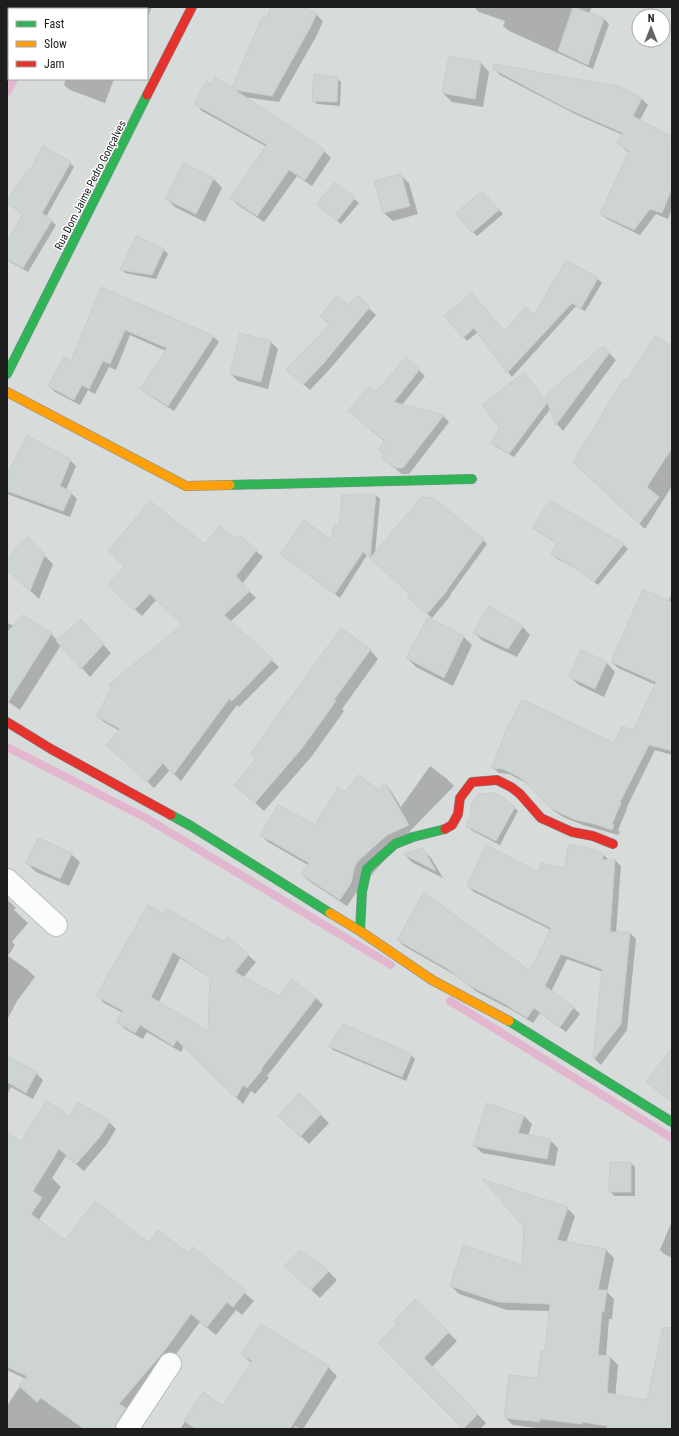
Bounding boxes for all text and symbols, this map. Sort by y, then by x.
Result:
legend [8,8,148,80]
north arrow [631,8,671,48]
text: N [648,12,655,25]
text: Fast [44,17,65,31]
text: Slow [44,37,67,51]
text: Jam [44,57,65,71]
street label: Rua Dom Jaime Pedro Gonçalves [52,118,129,252]

